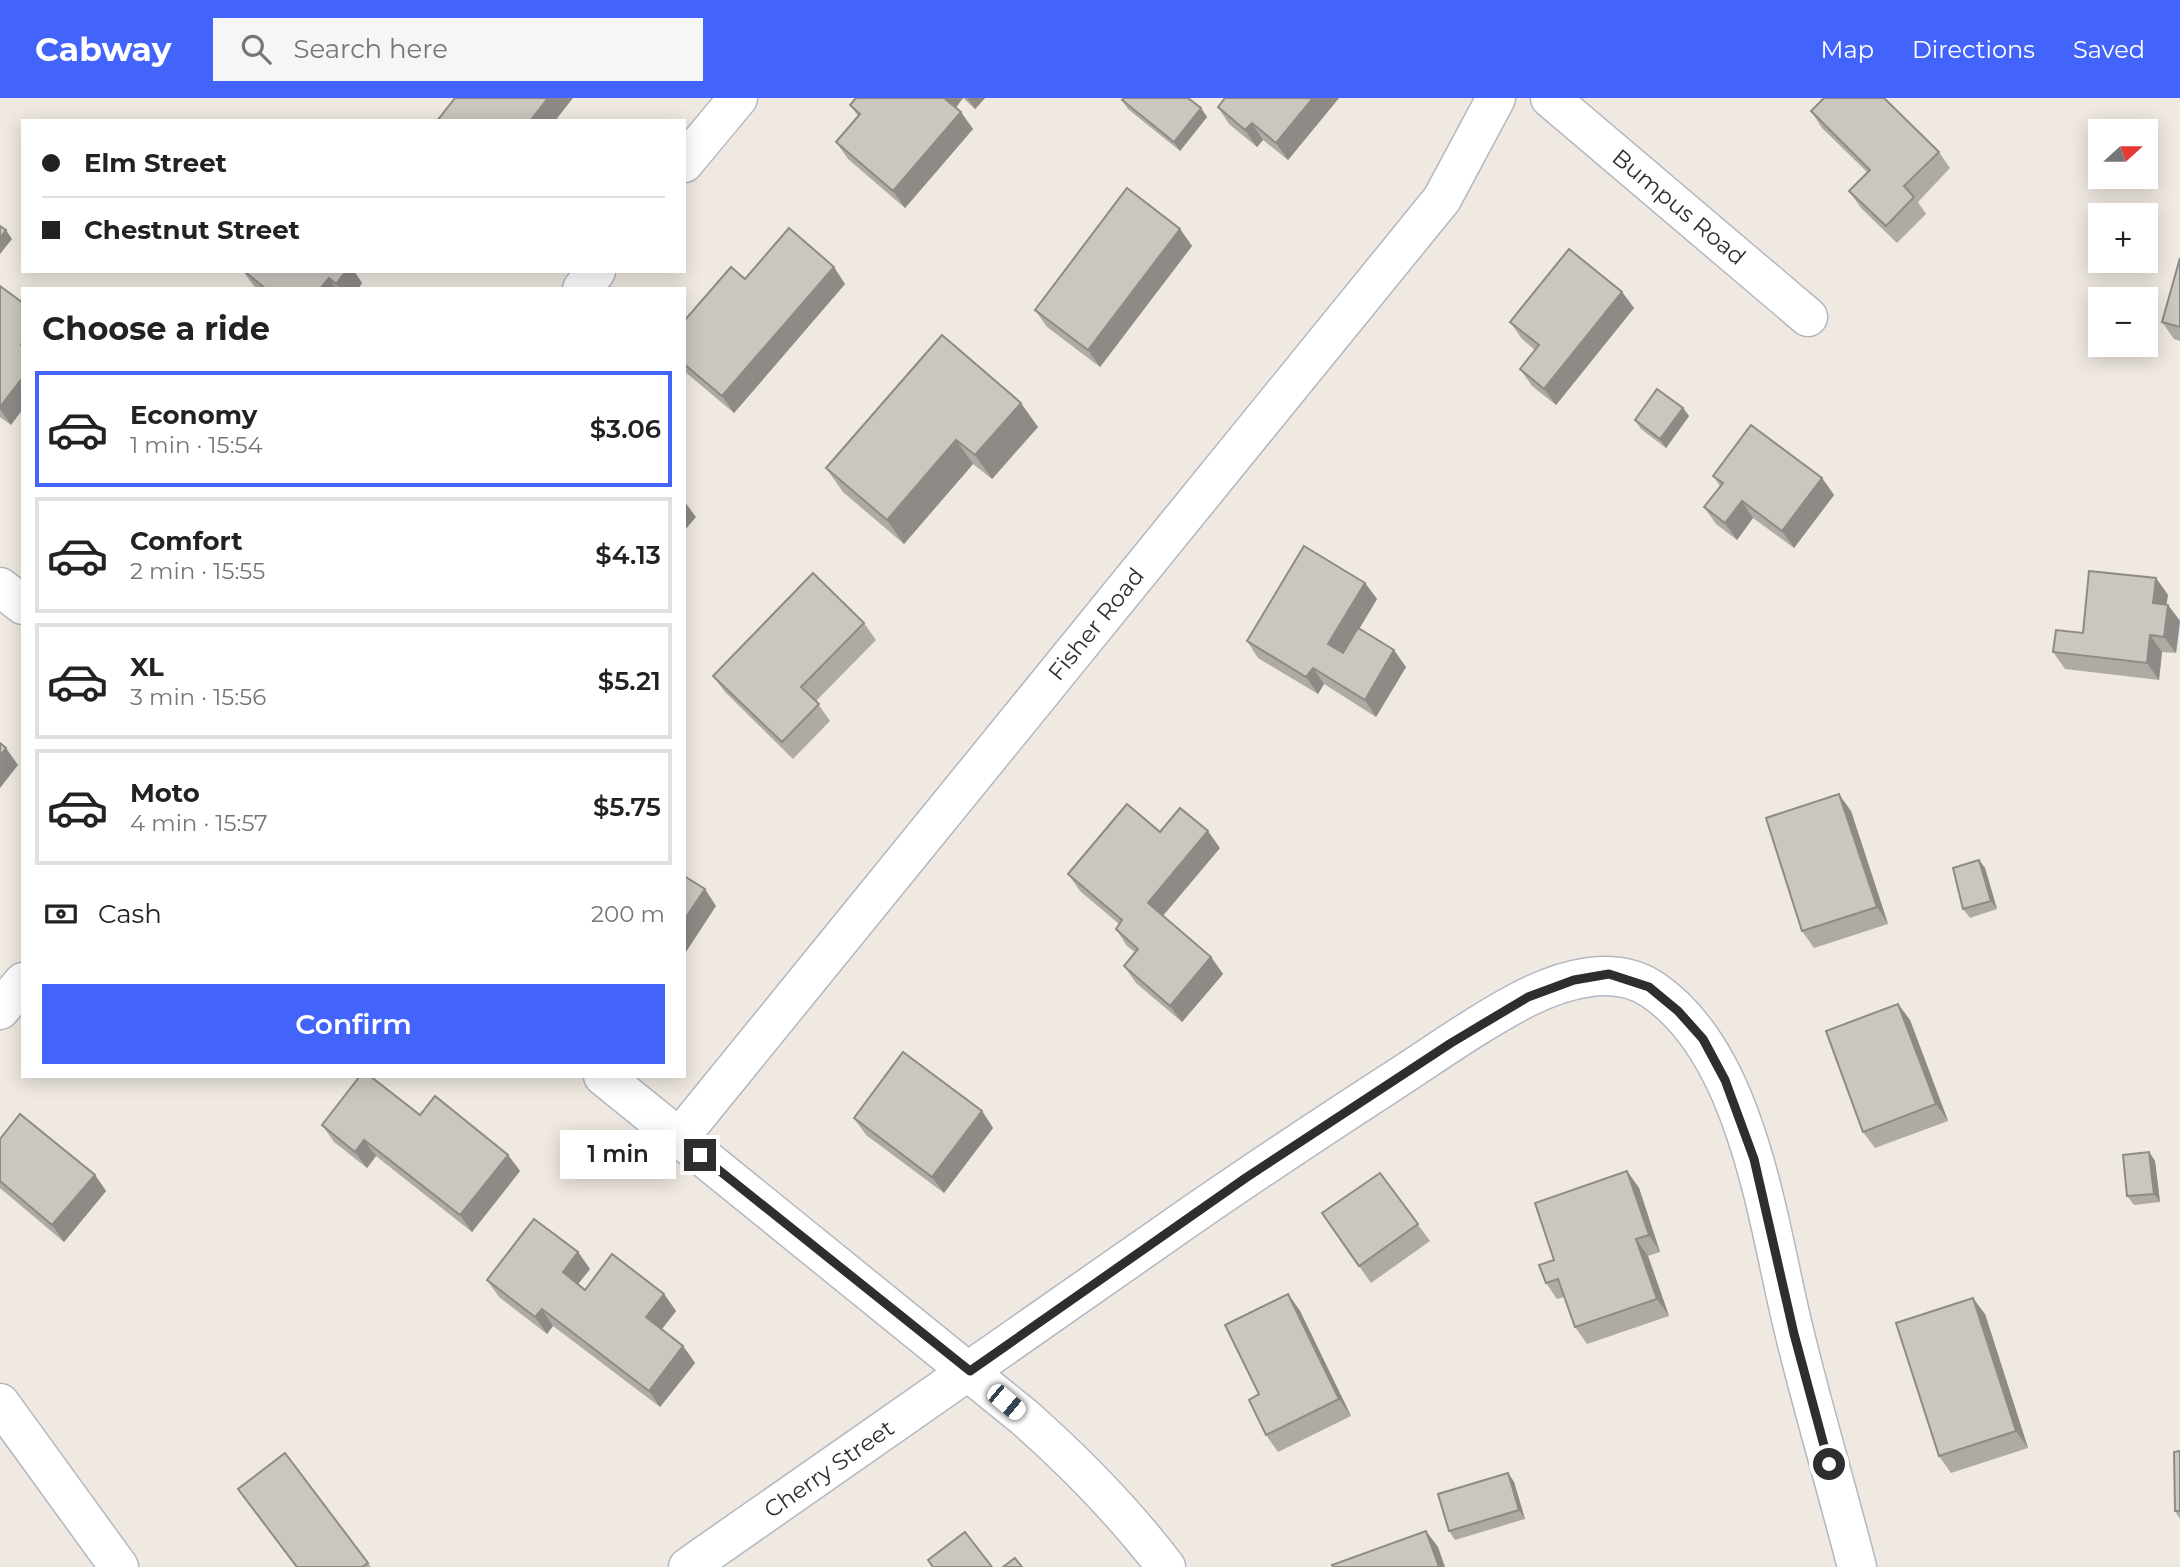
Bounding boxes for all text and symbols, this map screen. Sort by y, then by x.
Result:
search box [213,18,703,81]
text: Cabway [35,29,171,69]
icon: search [237,30,275,68]
text: Search here [293,33,448,65]
text: Map [1821,35,1874,64]
text: Directions [1912,35,2035,64]
text: Saved [2073,35,2145,64]
north arrow [2088,119,2158,189]
map controls [2088,119,2158,357]
street label: Bumpus Road [1607,143,1751,271]
text: Elm Street [84,147,227,179]
button: + [2088,203,2158,273]
text: Chestnut Street [84,214,300,246]
button: − [2088,287,2158,357]
text: Choose a ride [42,309,270,348]
icon: car [46,398,109,461]
text: Economy [130,399,257,431]
text: $3.06 [590,413,661,445]
text: 1 min · 15:54 [130,431,263,459]
icon: car [46,524,109,587]
text: Comfort [130,525,242,557]
text: $4.13 [595,539,661,571]
text: 2 min · 15:55 [130,557,265,585]
street label: Fisher Road [1042,562,1150,686]
icon: car [46,650,109,713]
text: XL [130,651,164,683]
text: $5.21 [598,665,661,697]
text: 3 min · 15:56 [130,683,266,711]
icon: car [46,776,109,839]
text: Moto [130,777,200,809]
text: $5.75 [593,791,661,823]
text: 4 min · 15:57 [130,809,268,837]
icon: cash [42,895,80,933]
text: Cash [98,898,162,930]
text: 200 m [591,900,665,928]
button: Confirm [42,984,665,1064]
callout: 1 min [560,1130,676,1180]
route end [684,1139,716,1171]
text: 1 min [587,1140,649,1168]
car [984,1380,1029,1424]
street label: Cherry Street [759,1414,899,1524]
route start [1813,1448,1845,1480]

